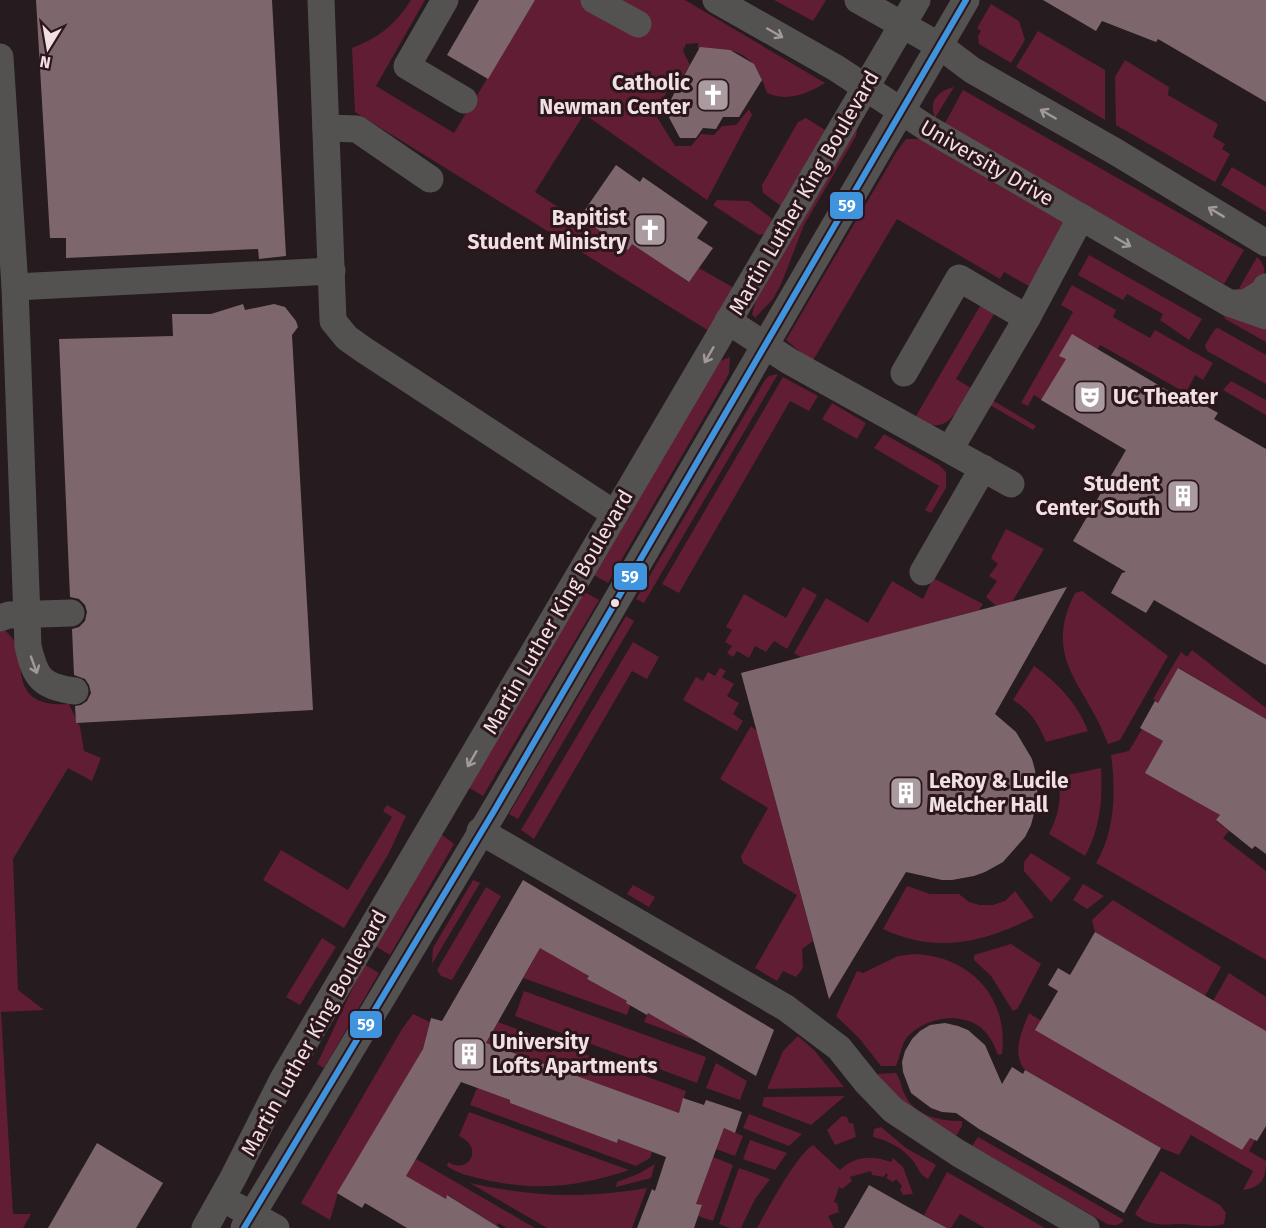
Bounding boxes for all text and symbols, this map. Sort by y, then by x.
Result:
north arrow [18,18,78,78]
one-way arrow [766,27,783,39]
text: N [38,52,52,73]
street label: Martin Luther King Boulevard [723,66,885,320]
place label: Catholic Newman Center [539,70,691,120]
church icon: Catholic Newman Center [695,77,731,113]
one-way arrow [1040,107,1057,119]
street label: University Drive [916,114,1058,212]
line badge: 59 [829,191,864,220]
text: 59 [838,196,856,215]
place label: Bapitist Student Ministry [467,205,628,255]
one-way arrow [1208,206,1225,218]
church icon: Bapitist Student Ministry [632,212,668,248]
one-way arrow [1114,236,1131,248]
one-way arrow [702,346,714,363]
theatre icon: UC Theater [1072,379,1108,415]
place label: UC Theater [1113,384,1218,410]
place label: Student Center South [1035,471,1161,521]
building icon: Student Center South [1165,478,1201,514]
street label: Martin Luther King Boulevard [477,485,639,739]
line badge: 59 [613,562,648,591]
text: 59 [621,567,639,586]
unlabelled marker [609,597,621,609]
one-way arrow [29,656,40,674]
one-way arrow [466,750,478,767]
place label: LeRoy & Lucile Melcher Hall [929,768,1069,818]
building icon: LeRoy & Lucile Melcher Hall [888,775,924,811]
street label: Martin Luther King Boulevard [235,905,393,1161]
line badge: 59 [349,1010,383,1039]
text: 59 [357,1015,375,1034]
place label: University Lofts Apartments [492,1029,658,1079]
building icon: University Lofts Apartments [451,1036,487,1072]

